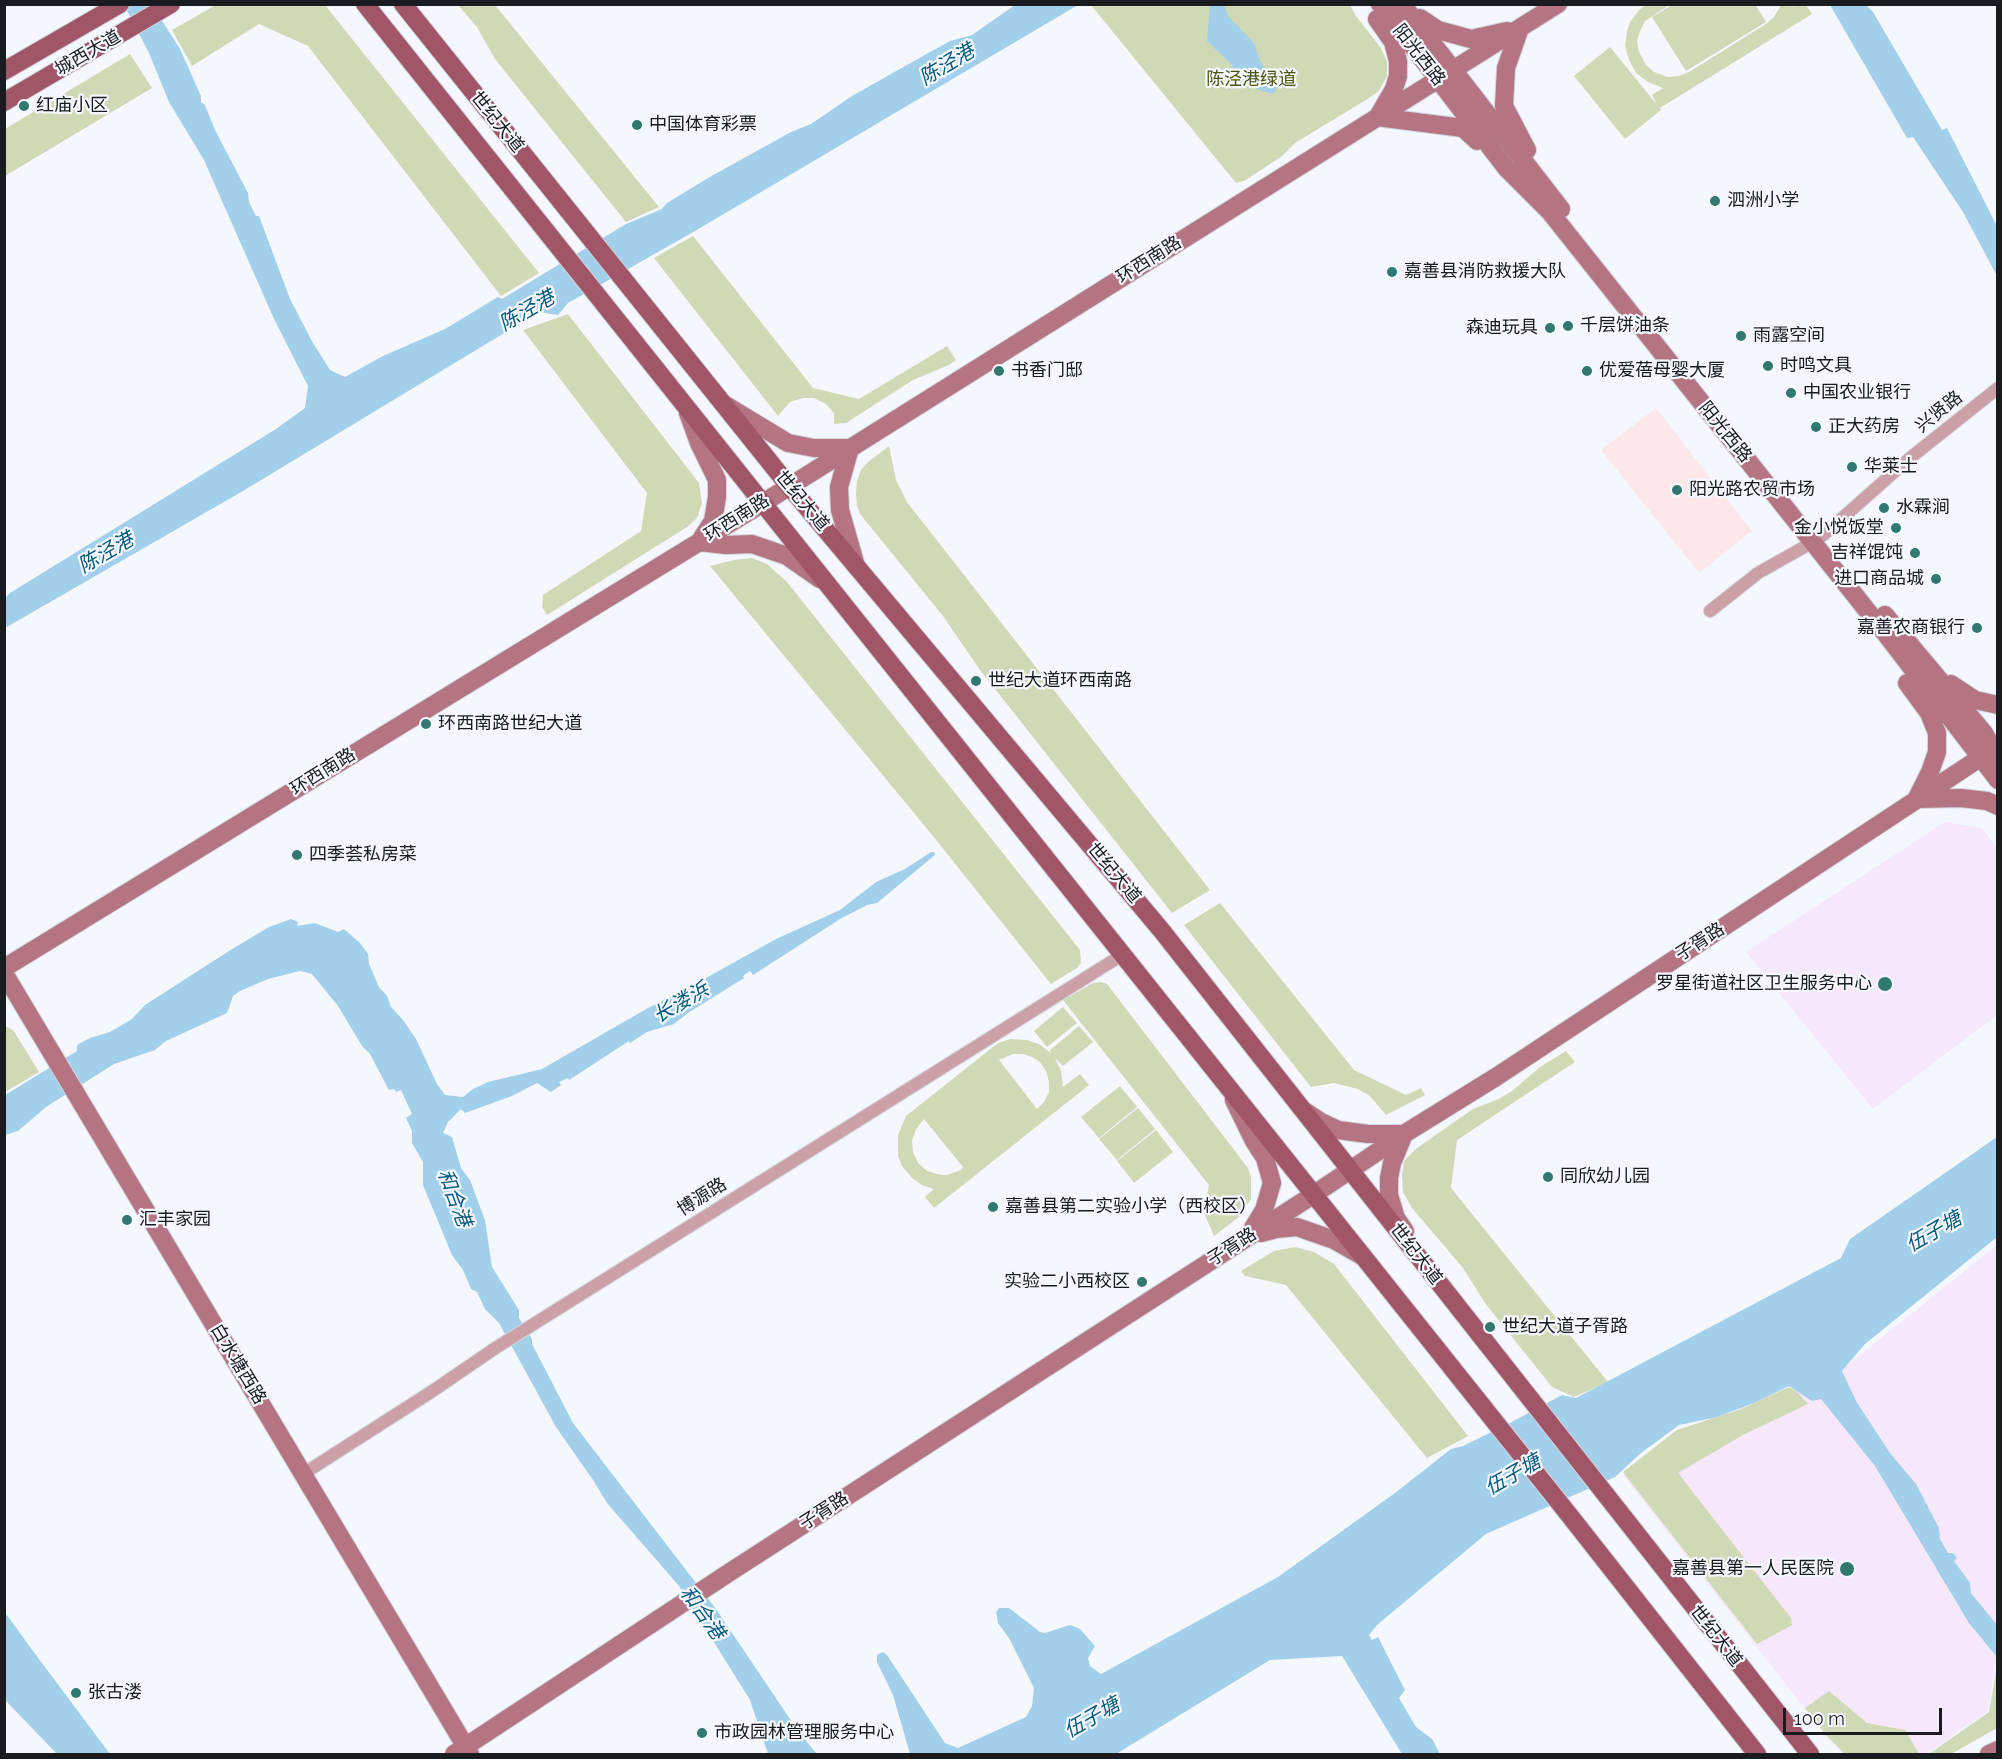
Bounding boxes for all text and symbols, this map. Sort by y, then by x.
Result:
street label: 阳光西路 [1388,20,1450,90]
street label: 城西大道 [51,26,125,80]
water label: 陈泾港 [915,39,979,91]
park label: 陈泾港绿道 [1206,69,1296,91]
street label: 世纪大道 [466,87,528,157]
place label: 红庙小区 [36,95,108,117]
marker: 红庙小区 [17,99,31,113]
place label: 中国体育彩票 [649,114,757,136]
marker: 中国体育彩票 [630,118,644,132]
place label: 泗洲小学 [1727,190,1799,212]
marker: 泗洲小学 [1708,194,1722,208]
street label: 环西南路 [1113,232,1185,288]
place label: 嘉善县消防救援大队 [1404,261,1566,283]
marker: 嘉善县消防救援大队 [1385,265,1399,279]
water label: 陈泾港 [495,286,559,336]
place label: 千层饼油条 [1580,315,1670,337]
place label: 森迪玩具 [1466,317,1538,339]
marker: 千层饼油条 [1561,319,1575,333]
marker: 森迪玩具 [1543,321,1557,335]
place label: 雨露空间 [1753,325,1825,347]
marker: 雨露空间 [1734,329,1748,343]
place label: 时鸣文具 [1780,355,1852,377]
marker: 时鸣文具 [1761,359,1775,373]
place label: 书香门邸 [1011,360,1083,382]
place label: 优爱蓓母婴大厦 [1599,360,1725,382]
marker: 书香门邸 [992,364,1006,378]
marker: 优爱蓓母婴大厦 [1580,364,1594,378]
place label: 中国农业银行 [1803,382,1911,404]
marker: 中国农业银行 [1784,386,1798,400]
street label: 兴贤路 [1911,387,1967,437]
street label: 阳光西路 [1694,397,1756,467]
place label: 正大药房 [1828,416,1900,438]
marker: 正大药房 [1809,420,1823,434]
place label: 华莱士 [1864,456,1918,478]
marker: 华莱士 [1845,460,1859,474]
street label: 世纪大道 [771,466,833,536]
place label: 阳光路农贸市场 [1689,479,1815,501]
marker: 阳光路农贸市场 [1670,483,1684,497]
street label: 环西南路 [701,490,773,546]
place label: 水霖涧 [1896,497,1950,519]
marker: 水霖涧 [1877,501,1891,515]
place label: 金小悦饭堂 [1794,517,1884,539]
marker: 金小悦饭堂 [1889,521,1903,535]
water label: 陈泾港 [74,528,138,578]
place label: 吉祥馄饨 [1831,542,1903,564]
marker: 吉祥馄饨 [1908,546,1922,560]
place label: 进口商品城 [1834,568,1924,590]
marker: 进口商品城 [1929,572,1943,586]
place label: 嘉善农商银行 [1857,617,1965,639]
marker: 嘉善农商银行 [1970,621,1984,635]
place label: 世纪大道环西南路 [988,670,1132,692]
marker: 世纪大道环西南路 [969,674,983,688]
place label: 环西南路世纪大道 [438,713,582,735]
marker: 环西南路世纪大道 [419,717,433,731]
street label: 环西南路 [287,744,359,800]
street label: 世纪大道 [1083,838,1145,908]
place label: 四季荟私房菜 [309,844,417,866]
marker: 四季荟私房菜 [290,848,304,862]
street label: 子胥路 [1671,918,1729,966]
place label: 罗星街道社区卫生服务中心 [1656,973,1872,995]
marker: 罗星街道社区卫生服务中心 [1876,975,1894,993]
water label: 长溇浜 [649,978,713,1028]
water label: 和合港 [432,1166,476,1230]
place label: 同欣幼儿园 [1560,1166,1650,1188]
marker: 同欣幼儿园 [1541,1170,1555,1184]
street label: 博源路 [673,1174,731,1220]
place label: 嘉善县第二实验小学（西校区） [1005,1196,1257,1218]
marker: 嘉善县第二实验小学（西校区） [986,1200,1000,1214]
water label: 伍子塘 [1902,1207,1966,1257]
place label: 汇丰家园 [139,1209,211,1231]
marker: 汇丰家园 [120,1213,134,1227]
street label: 世纪大道 [1385,1219,1447,1289]
street label: 子胥路 [1203,1223,1261,1271]
place label: 实验二小西校区 [1004,1271,1130,1293]
marker: 实验二小西校区 [1135,1275,1149,1289]
place label: 世纪大道子胥路 [1502,1316,1628,1338]
street label: 白水塘西路 [206,1320,270,1408]
marker: 世纪大道子胥路 [1483,1320,1497,1334]
water label: 伍子塘 [1481,1450,1545,1500]
street label: 子胥路 [795,1487,853,1535]
place label: 嘉善县第一人民医院 [1672,1558,1834,1580]
marker: 嘉善县第一人民医院 [1838,1560,1856,1578]
water label: 和合港 [675,1582,729,1644]
street label: 世纪大道 [1685,1601,1747,1671]
place label: 张古溇 [88,1682,142,1704]
marker: 张古溇 [69,1686,83,1700]
water label: 伍子塘 [1060,1693,1124,1743]
scale bar [1786,1696,1945,1734]
text: 100 m [1794,1708,1845,1729]
place label: 市政园林管理服务中心 [714,1722,894,1744]
marker: 市政园林管理服务中心 [695,1726,709,1740]

